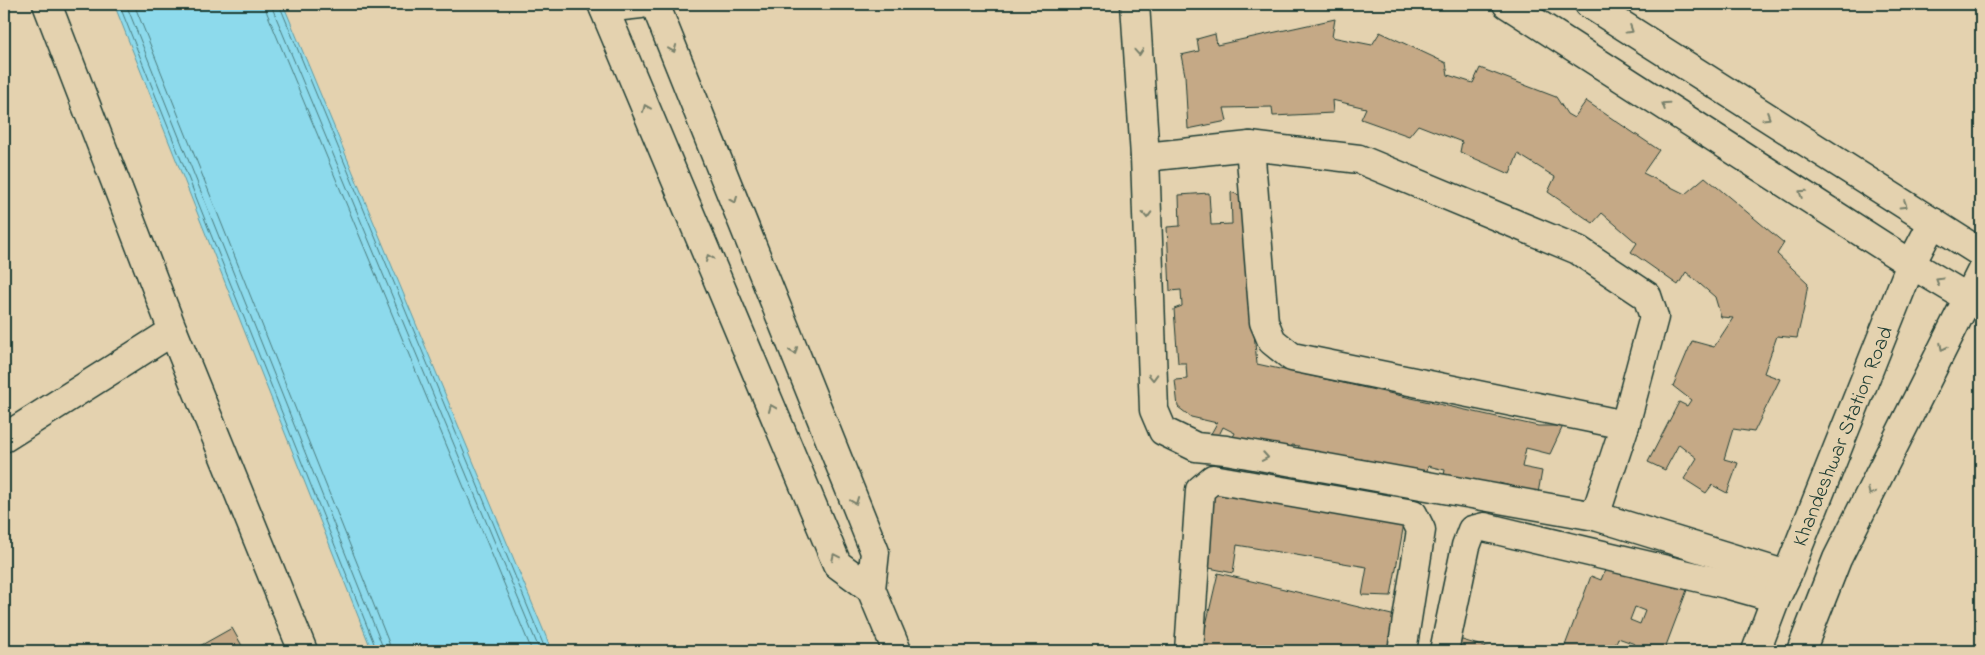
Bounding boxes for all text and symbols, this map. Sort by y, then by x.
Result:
one-way arrow [1625,24,1634,33]
one-way arrow [667,44,677,53]
one-way arrow [1133,49,1144,57]
one-way arrow [1661,102,1670,112]
one-way arrow [641,104,652,113]
one-way arrow [1762,111,1771,121]
one-way arrow [1798,190,1807,200]
one-way arrow [727,195,738,204]
one-way arrow [1899,198,1908,208]
one-way arrow [1142,211,1152,219]
one-way arrow [704,254,715,263]
one-way arrow [1935,277,1944,287]
street label: Khandeshwar Station Road [1786,322,1902,552]
one-way arrow [1939,341,1949,350]
one-way arrow [788,346,798,354]
one-way arrow [1148,374,1158,381]
one-way arrow [767,404,778,413]
one-way arrow [1261,451,1269,461]
one-way arrow [1867,487,1877,496]
one-way arrow [849,497,859,505]
one-way arrow [831,553,841,562]

